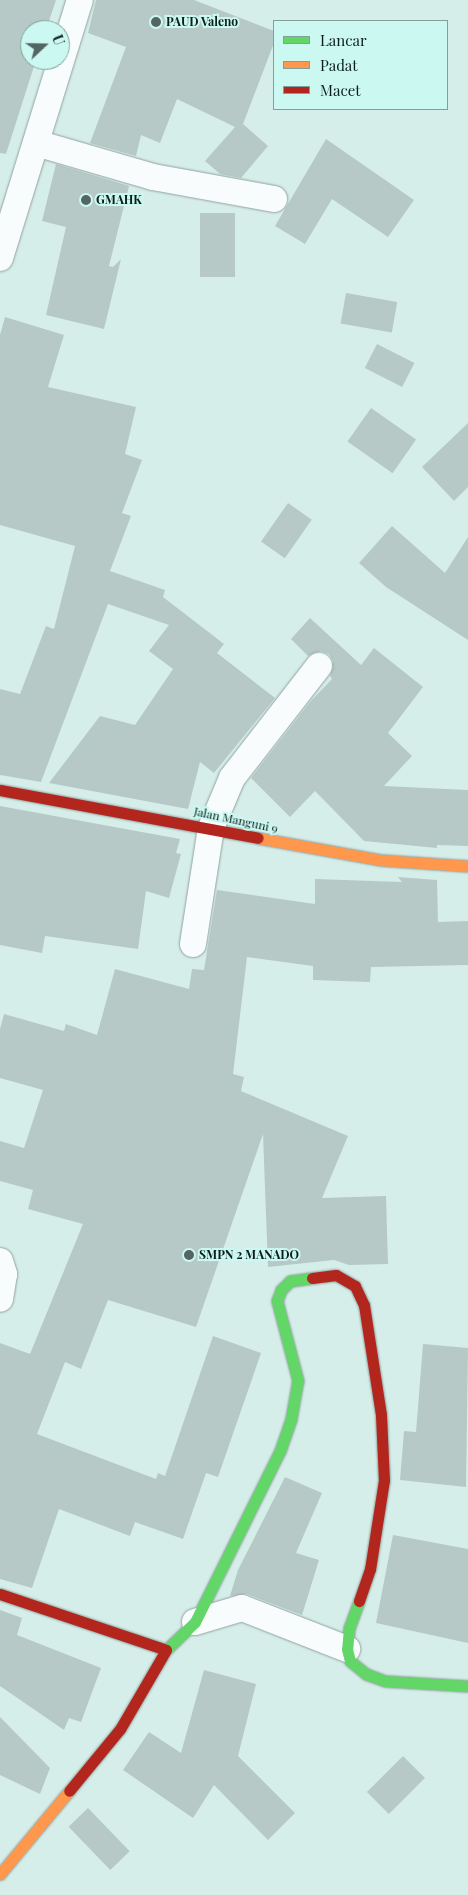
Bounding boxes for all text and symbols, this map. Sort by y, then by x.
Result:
place label: PAUD Valeno [166,15,238,29]
marker: PAUD Valeno [150,16,162,28]
north arrow [20,20,70,70]
legend [273,20,448,110]
text: Lancar [320,30,367,50]
text: U [48,32,69,48]
text: Padat [320,55,358,75]
text: Macet [320,80,361,100]
place label: GMAHK [96,193,142,207]
marker: GMAHK [80,194,92,206]
street label: Jalan Manguni 9 [193,804,279,836]
place label: SMPN 2 MANADO [199,1248,299,1262]
marker: SMPN 2 MANADO [183,1249,195,1261]

